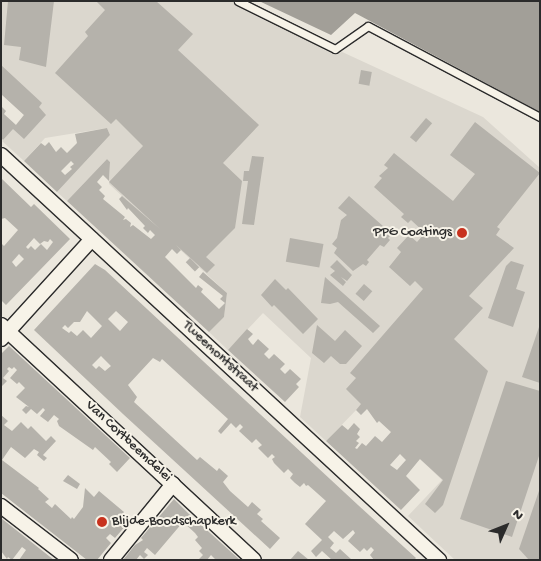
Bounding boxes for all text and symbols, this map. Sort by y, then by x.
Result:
place label: PPG Coatings [373,225,452,241]
marker: PPG Coatings [456,227,468,239]
street label: Tweemontstraat [179,318,261,396]
street label: Van Cortbeemdelei [81,398,175,486]
north arrow [481,501,531,551]
text: N [508,506,526,524]
place label: Blijde-Boodschapkerk [112,514,236,530]
marker: Blijde-Boodschapkerk [96,516,108,528]

